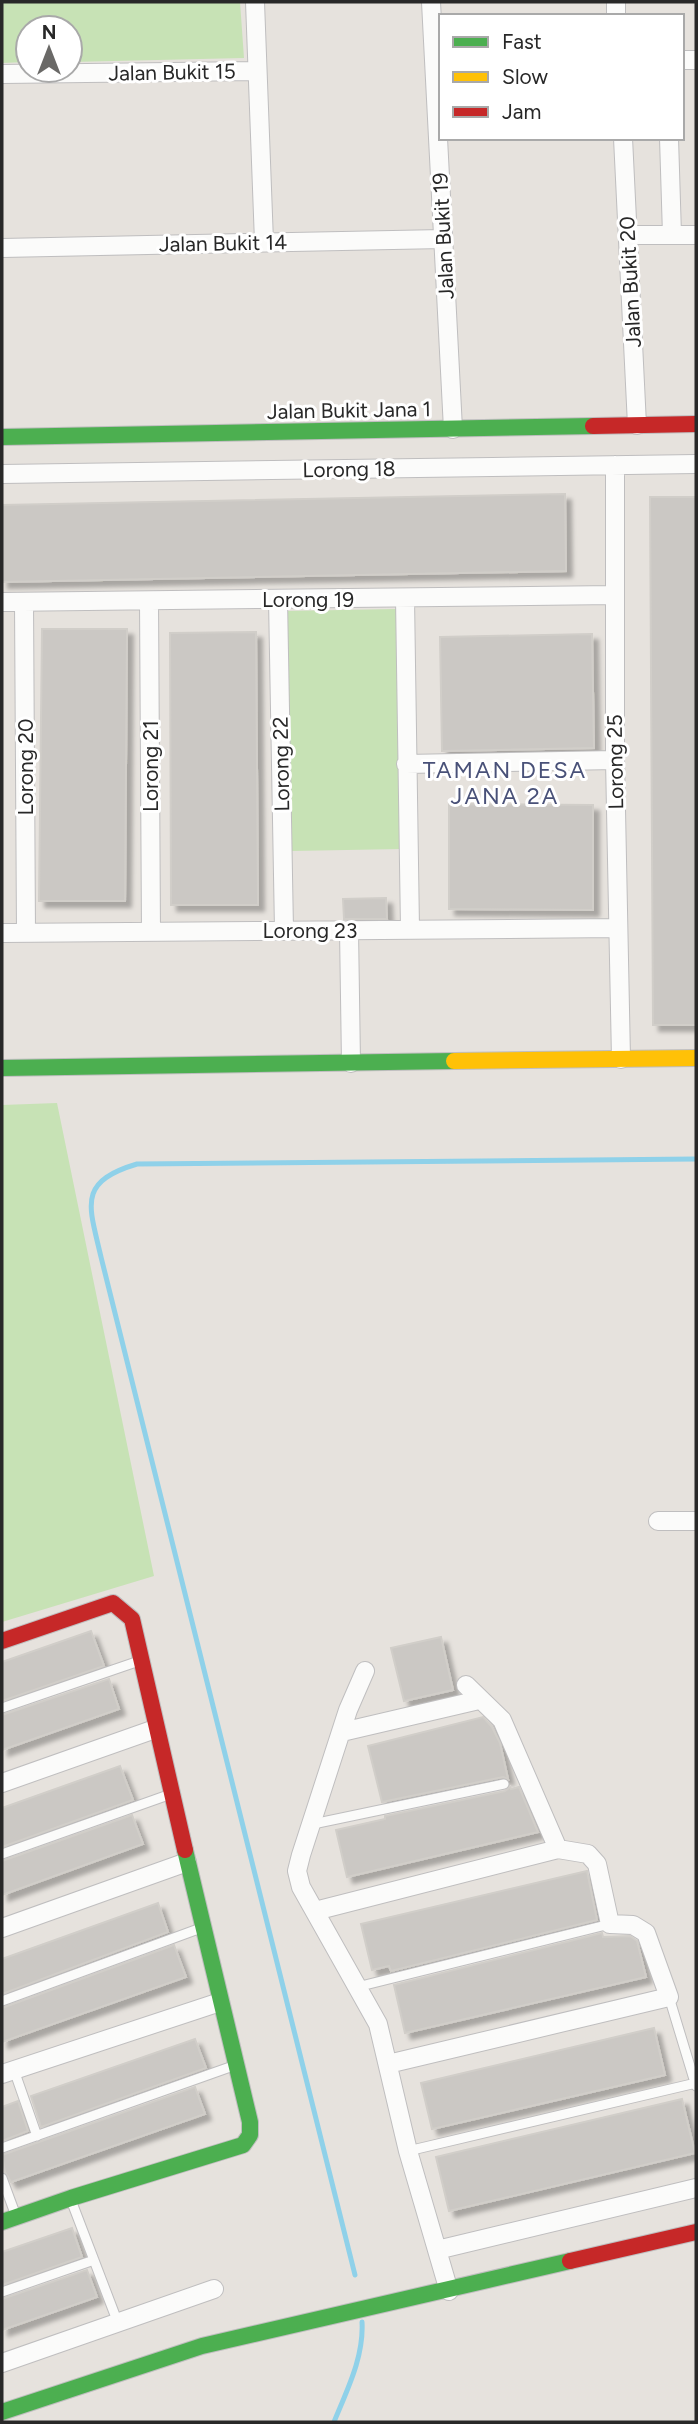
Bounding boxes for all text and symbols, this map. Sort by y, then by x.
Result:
north arrow [14,14,84,84]
legend [439,14,684,140]
text: N [42,21,56,44]
text: Fast [502,29,542,54]
street label: Jalan Bukit 15 [108,58,236,86]
text: Slow [502,64,548,89]
text: Jam [502,99,541,124]
street label: Jalan Bukit 19 [427,172,459,300]
street label: Jalan Bukit 20 [614,216,646,348]
street label: Jalan Bukit 14 [159,229,287,257]
street label: Jalan Bukit Jana 1 [267,396,431,424]
street label: Lorong 18 [302,456,396,482]
street label: Lorong 19 [262,587,354,612]
street label: Lorong 25 [602,714,628,810]
street label: Lorong 22 [268,716,294,812]
street label: Lorong 20 [13,719,38,815]
street label: Lorong 21 [138,720,163,812]
district label: TAMAN DESA JANA 2A [423,756,587,810]
street label: Lorong 23 [263,918,357,943]

